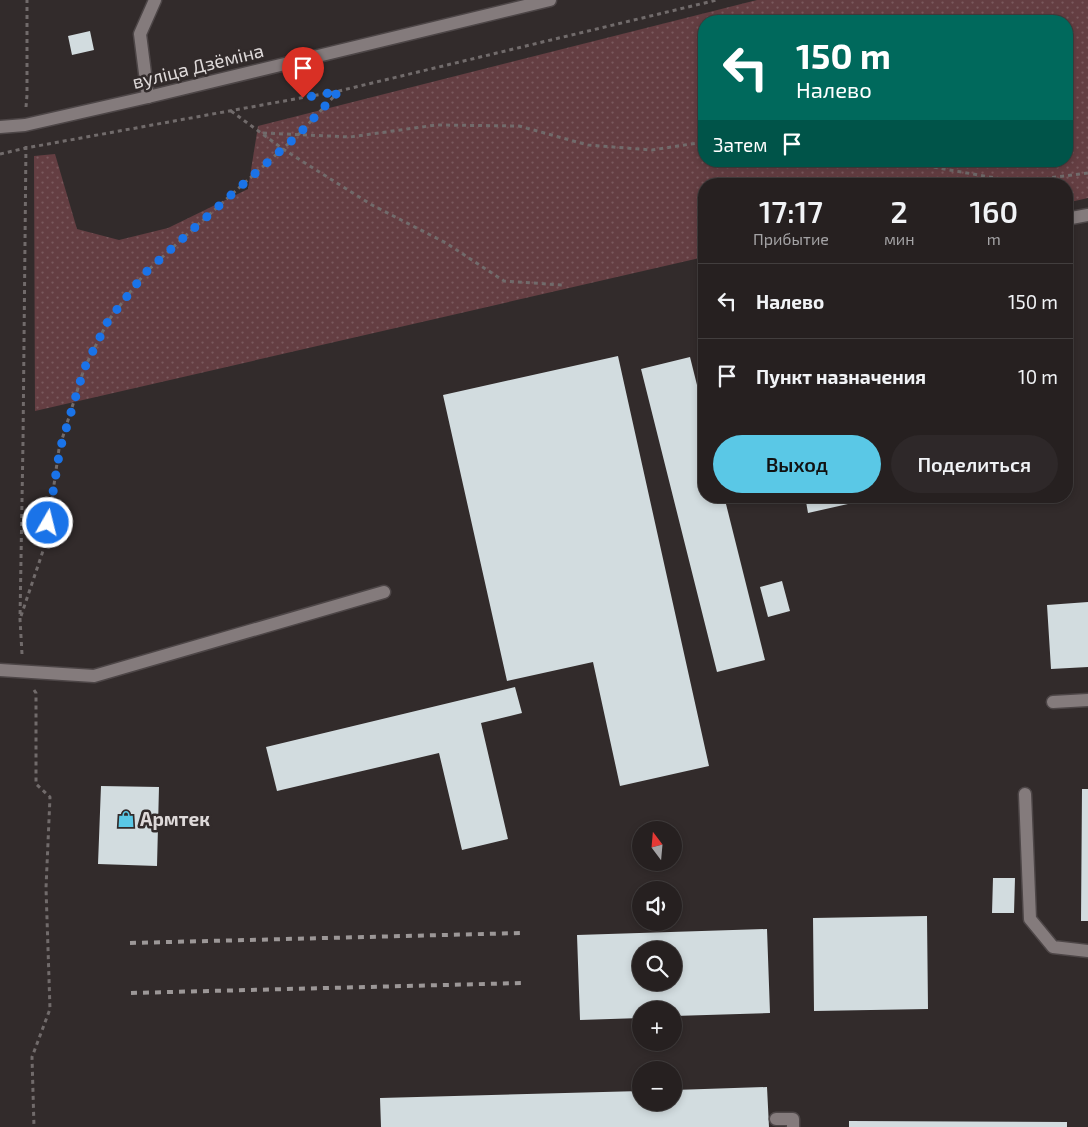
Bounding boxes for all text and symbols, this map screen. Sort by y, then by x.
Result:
text: 150 m [796,34,891,76]
icon: left [713,35,778,100]
street label: вуліца Дзёміна [130,38,266,94]
pin [282,47,324,98]
icon: arrive [289,54,317,82]
text: Налево [796,76,872,102]
icon: arrive [778,130,806,158]
text: Затем [713,133,768,156]
text: 17:17 [759,193,823,229]
text: 2 [891,193,908,229]
text: 160 [969,193,1018,229]
text: Прибытие [753,229,829,248]
text: мин [884,229,915,248]
text: m [987,229,1001,248]
icon: left [713,287,741,315]
text: Налево [756,290,824,313]
text: 150 m [1008,290,1058,313]
icon: arrive [713,362,741,390]
text: Пункт назначения [756,365,926,388]
text: 10 m [1018,365,1058,388]
button: Выход [713,435,881,493]
button: Поделиться [891,435,1058,493]
position arrow [21,496,73,548]
place label: Армтек [140,807,210,830]
shop icon: Армтек [116,809,136,829]
north arrow [632,821,682,871]
map controls [632,821,682,1111]
button: sound [632,881,682,931]
button: search [632,941,682,991]
button: + [632,1001,682,1051]
button: − [632,1061,682,1111]

